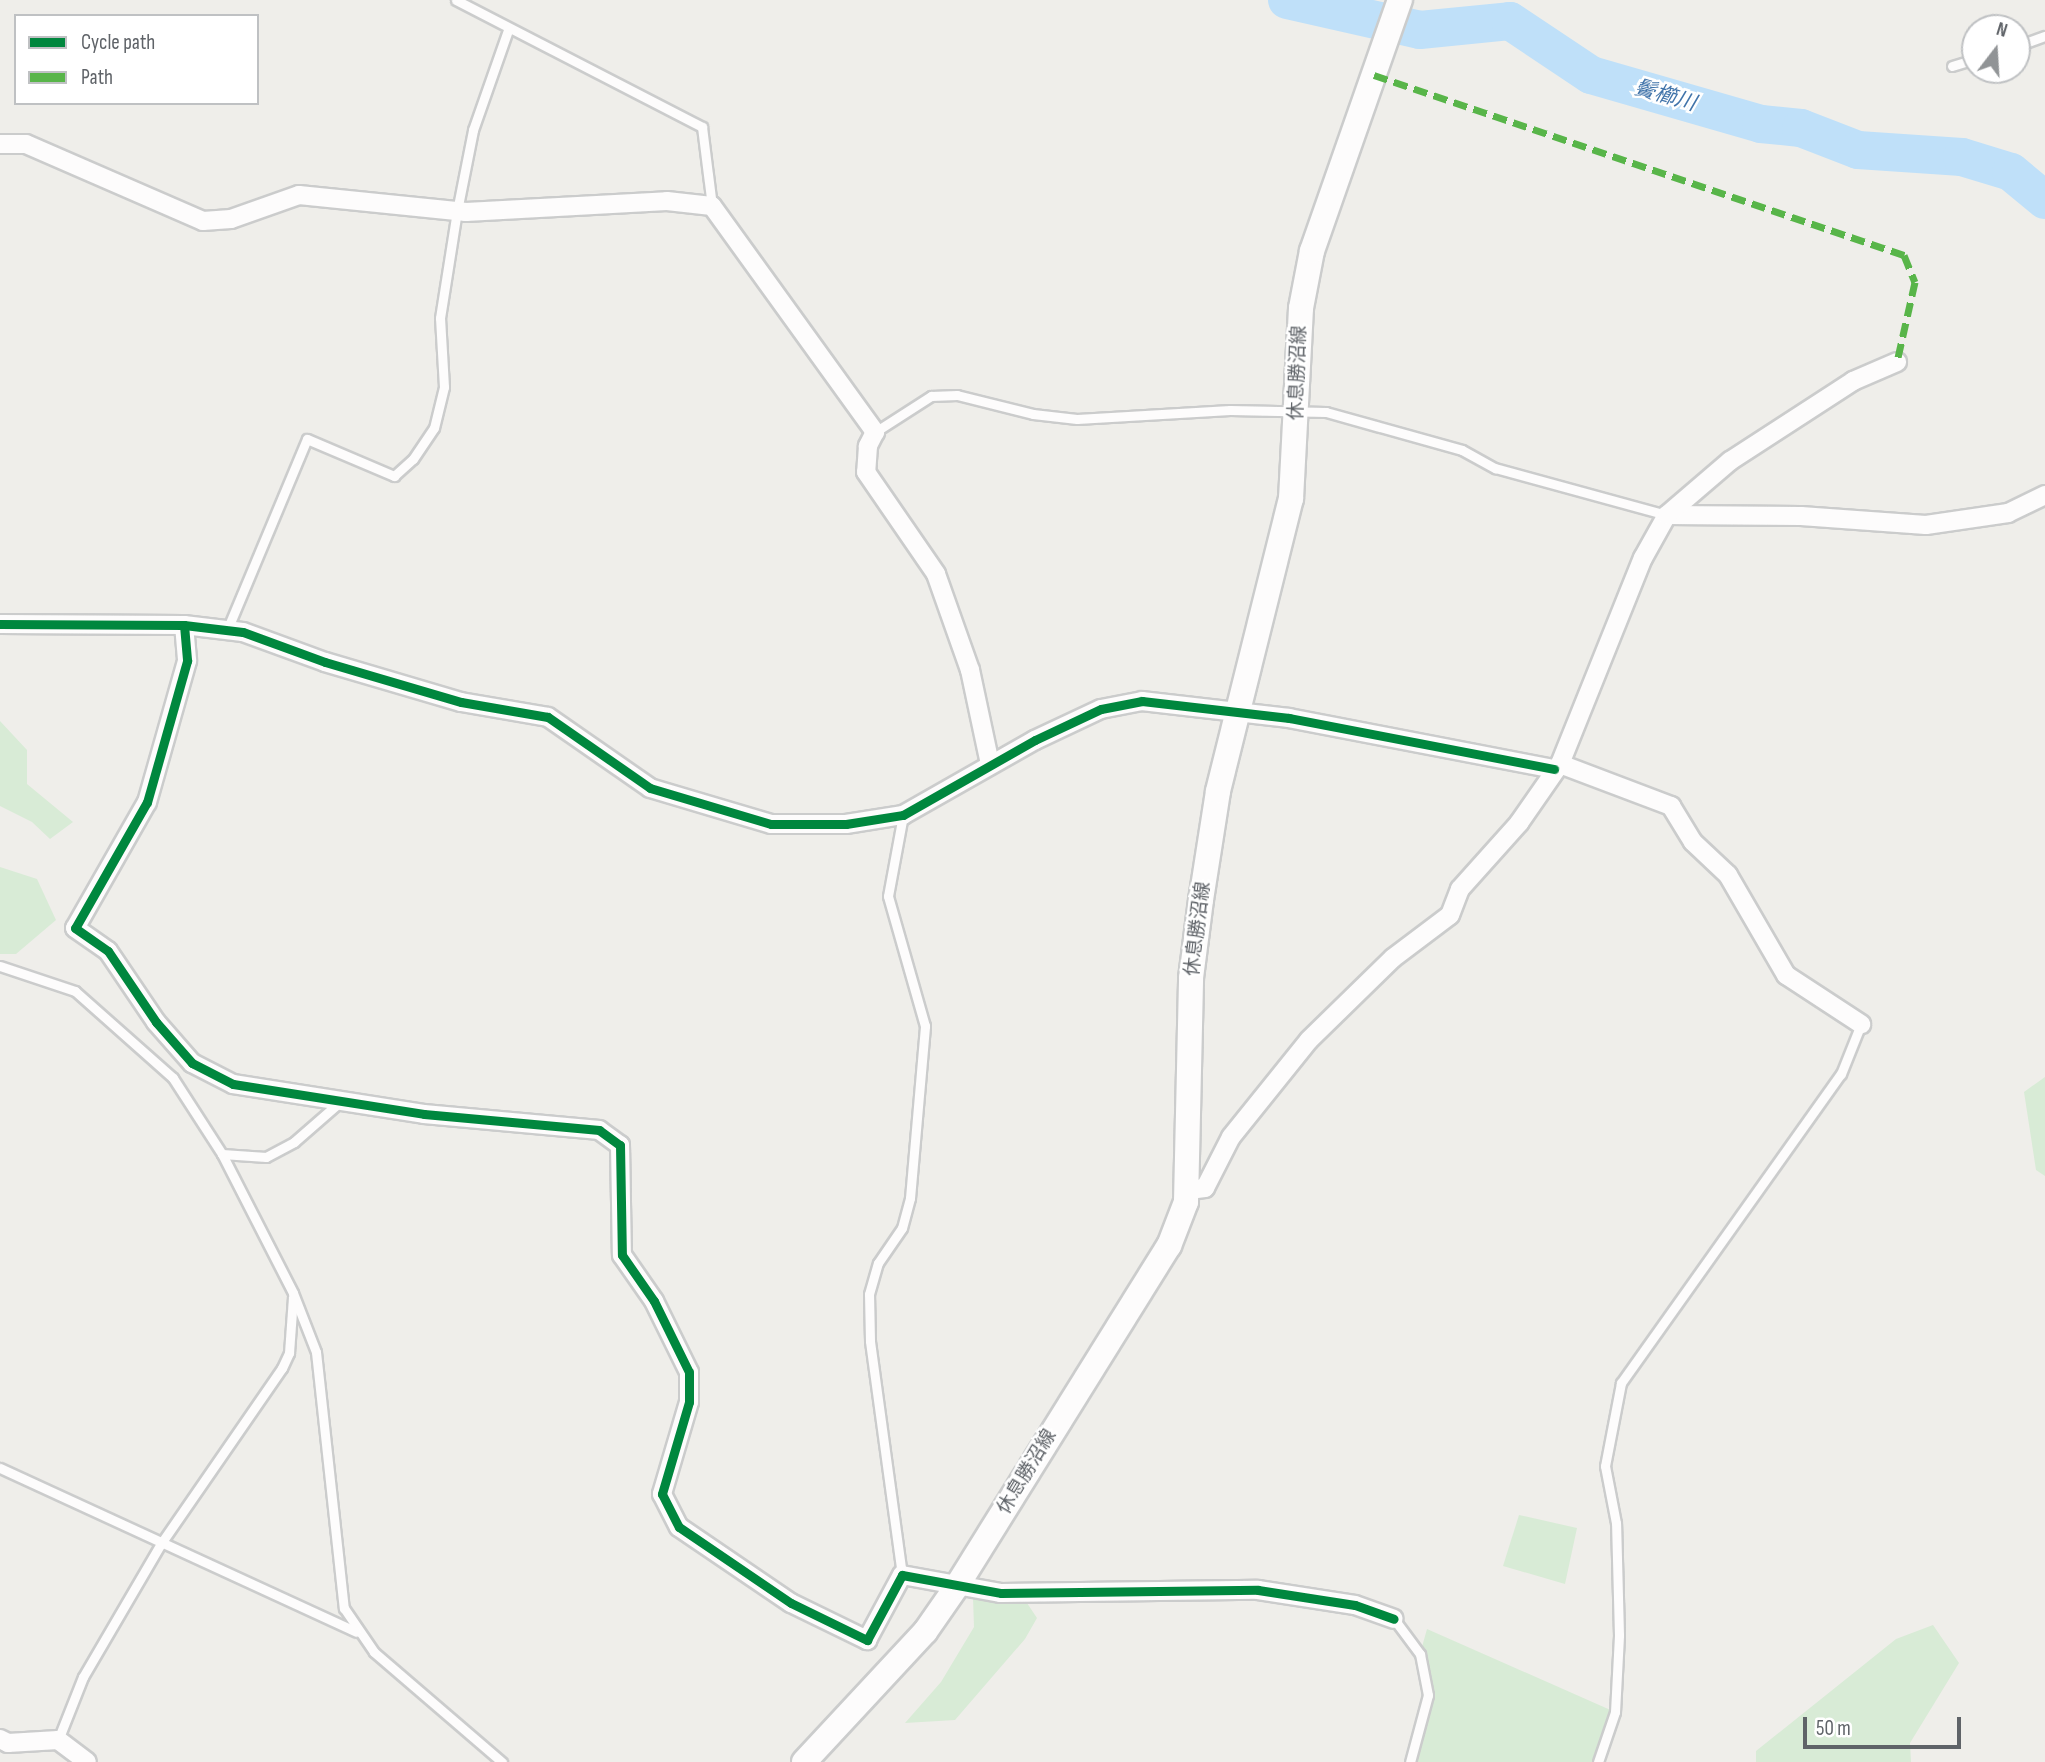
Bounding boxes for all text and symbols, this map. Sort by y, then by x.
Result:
legend [14,14,259,105]
north arrow [1961,14,2031,84]
text: N [1993,18,2010,43]
text: Cycle path [81,30,155,55]
text: Path [81,65,113,90]
water label: 鬢櫛川 [1631,75,1699,117]
street label: 休息勝沼線 [1285,325,1311,421]
street label: 休息勝沼線 [1181,880,1215,978]
street label: 休息勝沼線 [993,1425,1061,1519]
scale bar [1807,1702,1965,1746]
text: 50 m [1816,1716,1851,1741]

